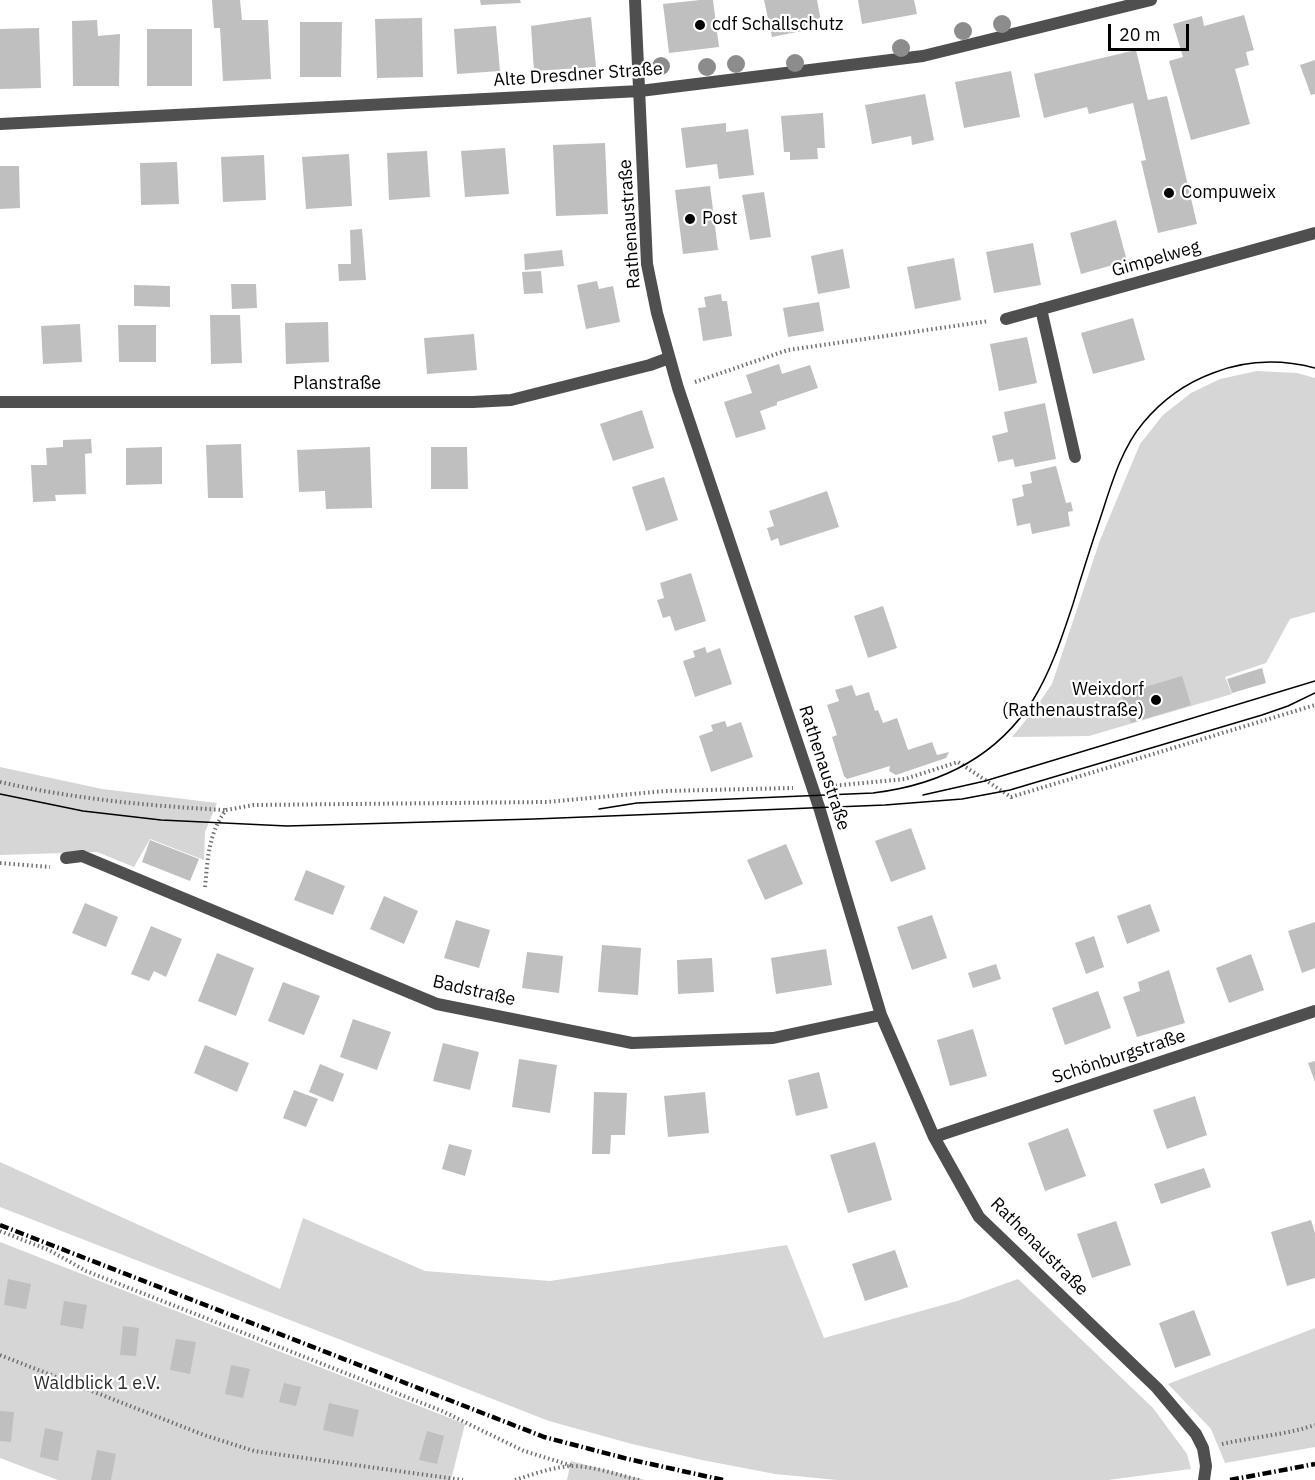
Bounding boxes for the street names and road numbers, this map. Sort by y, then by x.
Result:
street label: Alte Dresdner Straße [493,58,663,92]
street label: Rathenaustraße [615,158,645,290]
street label: Gimpelweg [1109,236,1203,282]
street label: Planstraße [293,373,381,395]
street label: Rathenaustraße [794,703,854,833]
street label: Badstraße [430,971,518,1011]
street label: Schönburgstraße [1050,1025,1188,1089]
street label: Rathenaustraße [985,1193,1093,1301]

